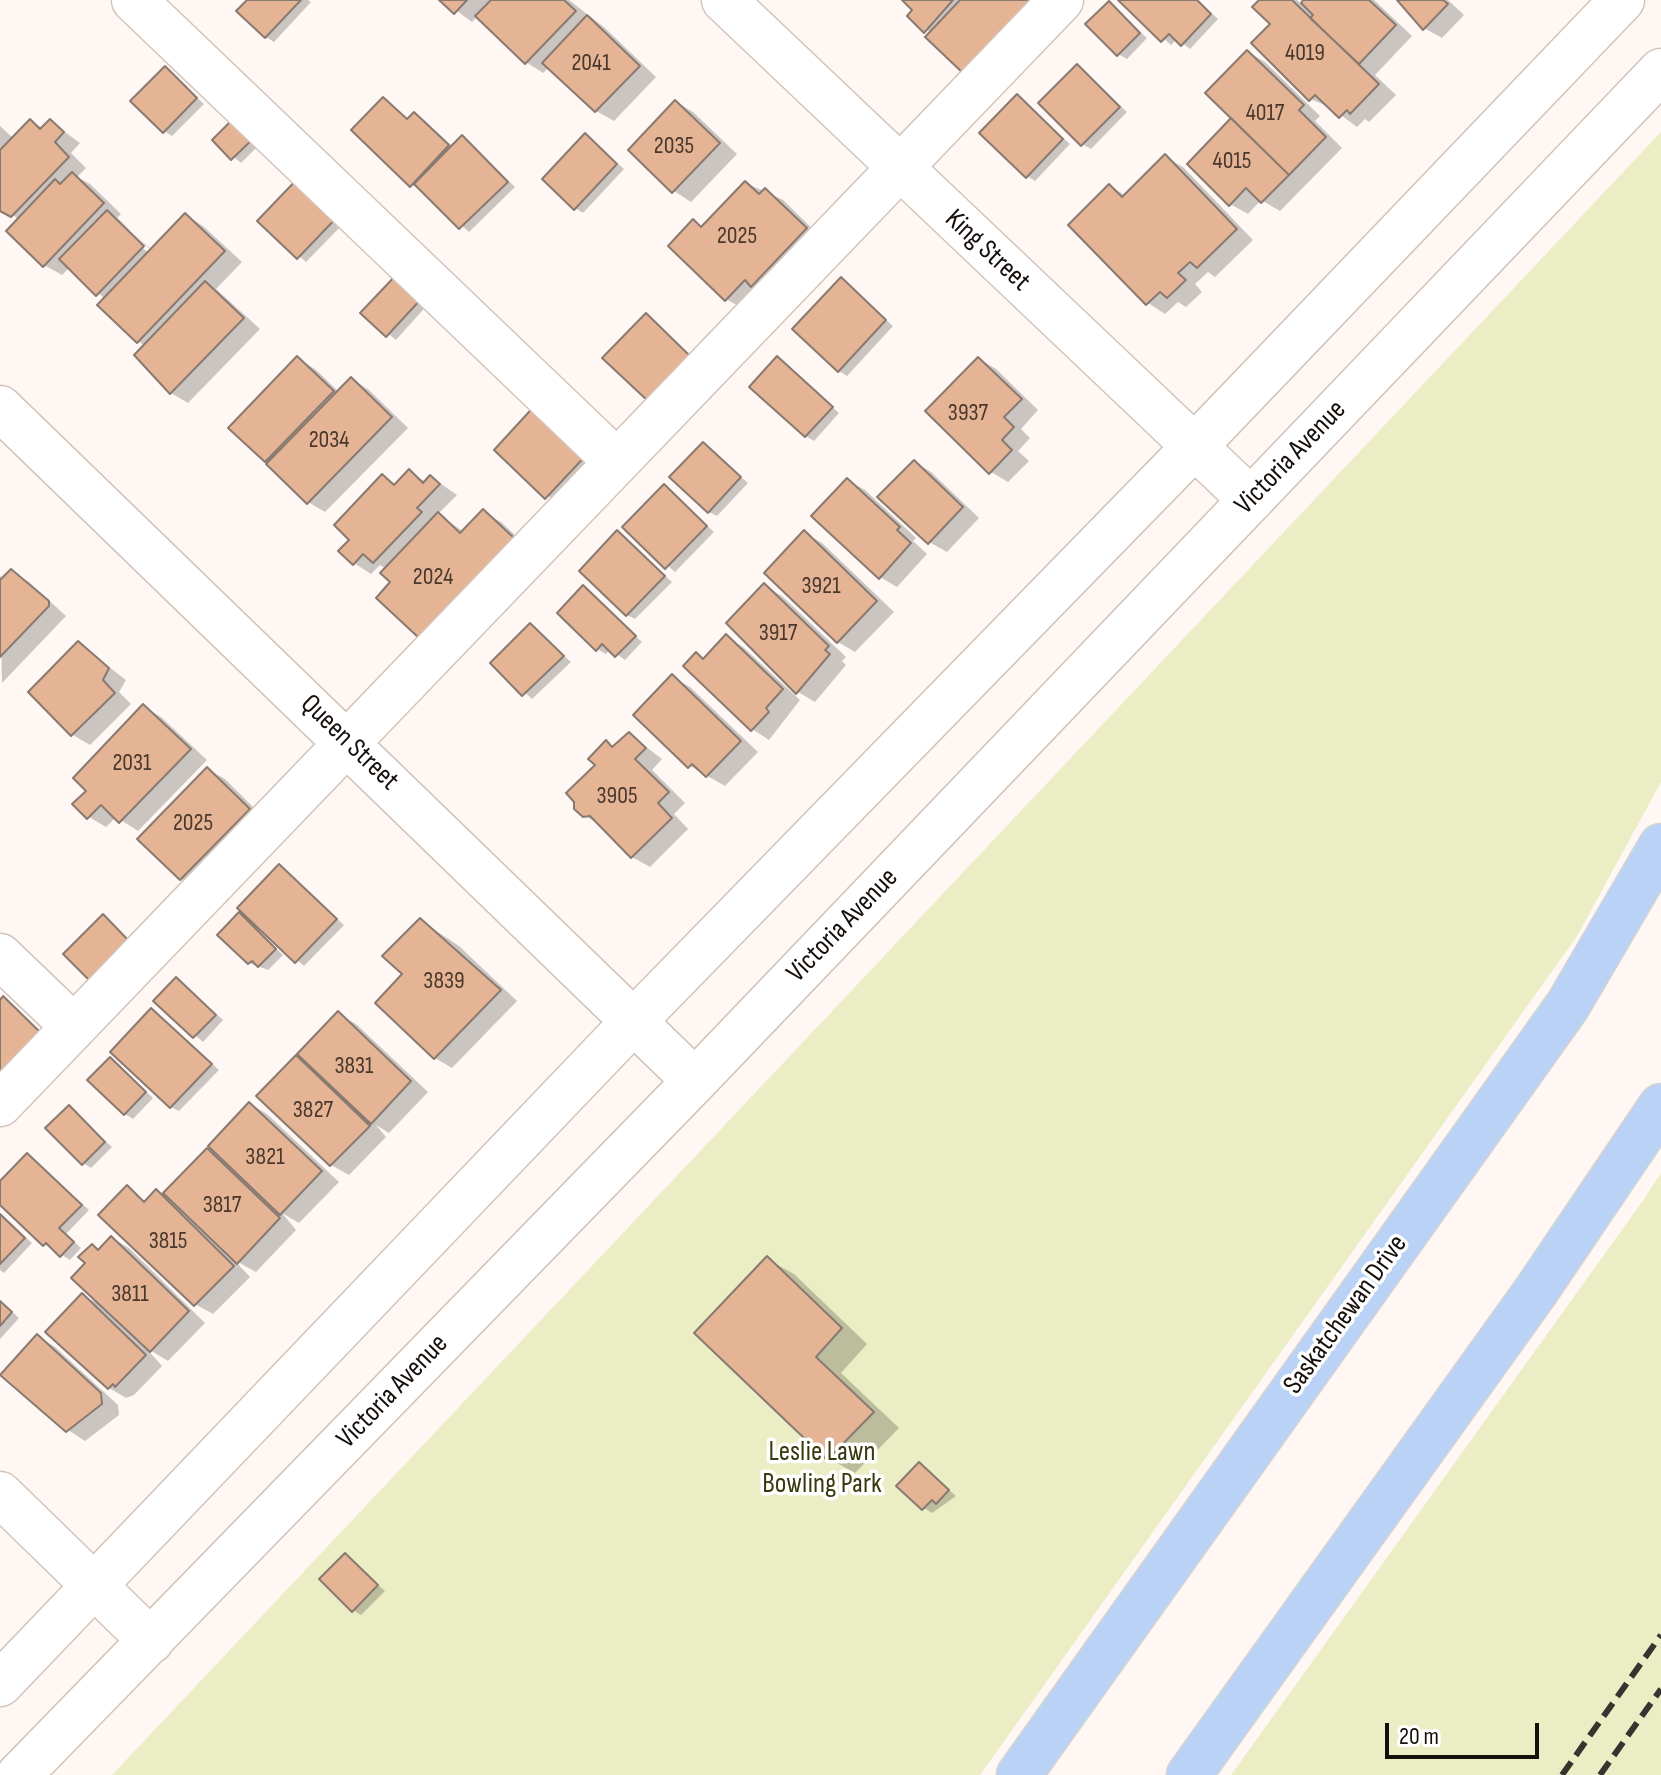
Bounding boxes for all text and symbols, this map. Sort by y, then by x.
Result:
house number: 4019 [1285,40,1325,68]
house number: 2041 [571,50,611,78]
house number: 4017 [1246,100,1284,128]
house number: 2035 [654,133,694,161]
house number: 4015 [1213,148,1251,176]
street label: King Street [937,203,1037,299]
house number: 2025 [717,223,757,251]
street label: Victoria Avenue [1228,394,1354,522]
house number: 3937 [948,400,988,428]
house number: 2034 [309,427,349,455]
house number: 2024 [413,564,453,592]
house number: 3921 [801,573,841,601]
house number: 3917 [759,620,797,648]
street label: Queen Street [293,688,405,798]
house number: 2031 [112,750,152,778]
house number: 3905 [596,783,638,811]
house number: 2025 [173,810,213,838]
street label: Victoria Avenue [780,862,906,990]
house number: 3839 [423,968,465,996]
house number: 3831 [334,1053,374,1081]
house number: 3827 [293,1097,333,1125]
house number: 3821 [245,1144,285,1172]
house number: 3817 [203,1192,241,1220]
house number: 3815 [149,1228,187,1256]
street label: Saskatchewan Drive [1277,1229,1415,1401]
house number: 3811 [111,1281,149,1309]
street label: Victoria Avenue [330,1328,456,1456]
park label: Leslie Lawn Bowling Park [762,1436,882,1502]
scale bar [1389,1707,1543,1757]
text: 20 m [1399,1722,1439,1751]

